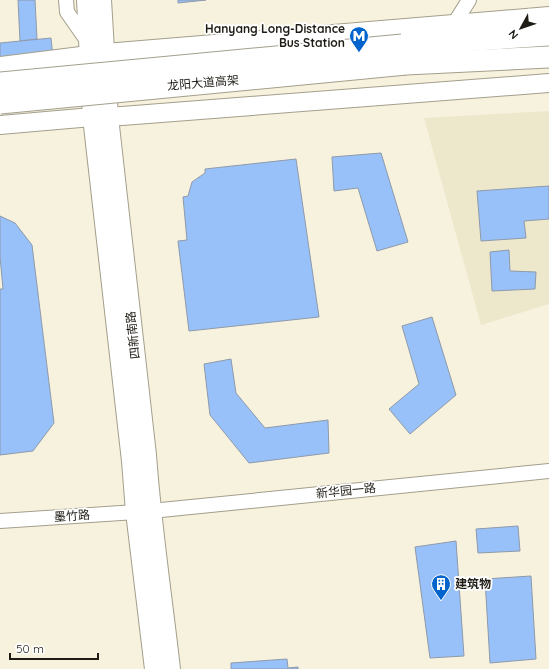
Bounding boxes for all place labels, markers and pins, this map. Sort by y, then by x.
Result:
place label: Hanyang Long-Distance Bus Station [205,21,345,50]
metro station icon: Hanyang Long-Distance Bus Station [348,25,370,53]
building icon: 建筑物 [430,573,452,601]
place label: 建筑物 [455,576,491,591]

